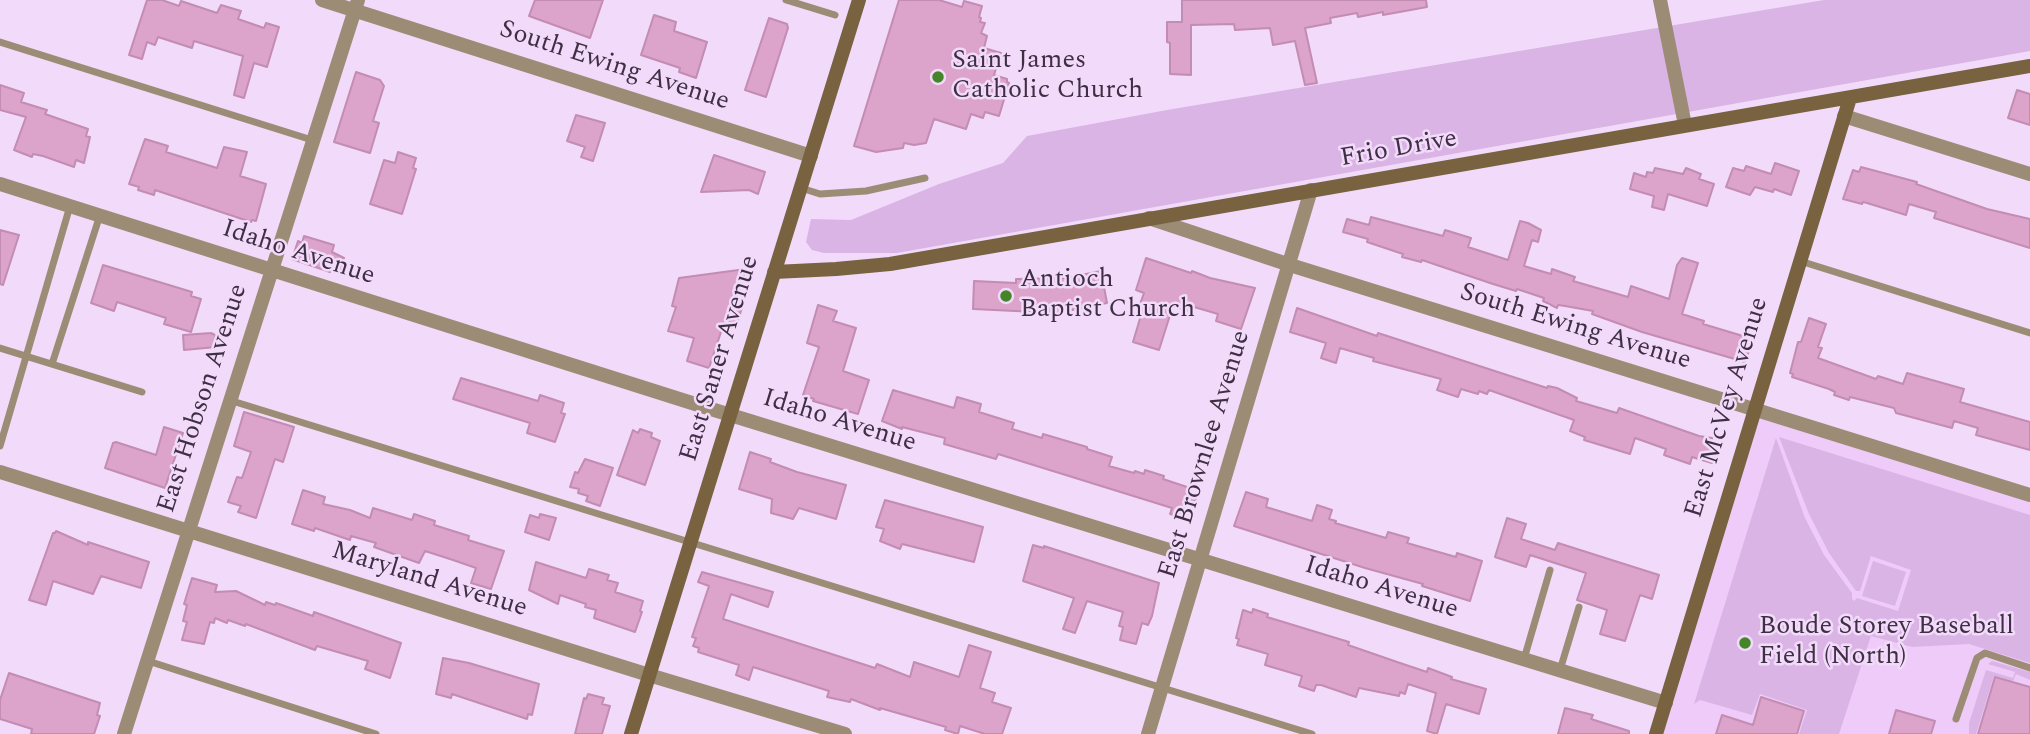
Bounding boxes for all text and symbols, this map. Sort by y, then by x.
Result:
street label: South Ewing Avenue [495,15,733,119]
place label: Saint James Catholic Church [952,46,1143,108]
marker: Saint James Catholic Church [930,69,946,85]
street label: Frio Drive [1338,124,1460,176]
street label: Idaho Avenue [218,215,378,293]
street label: East Saner Avenue [675,252,767,466]
place label: Antioch Baptist Church [1020,265,1195,326]
street label: South Ewing Avenue [1456,278,1694,378]
street label: East Hobson Avenue [152,281,256,517]
marker: Antioch Baptist Church [998,288,1014,304]
street label: East McVey Avenue [1680,294,1776,522]
street label: East Brownlee Avenue [1153,327,1259,583]
street label: Idaho Avenue [759,384,919,460]
street label: Maryland Avenue [327,536,531,626]
street label: Idaho Avenue [1301,551,1461,627]
place label: Boude Storey Baseball Field (North) [1759,612,2014,674]
marker: Boude Storey Baseball Field (North) [1737,635,1753,651]

